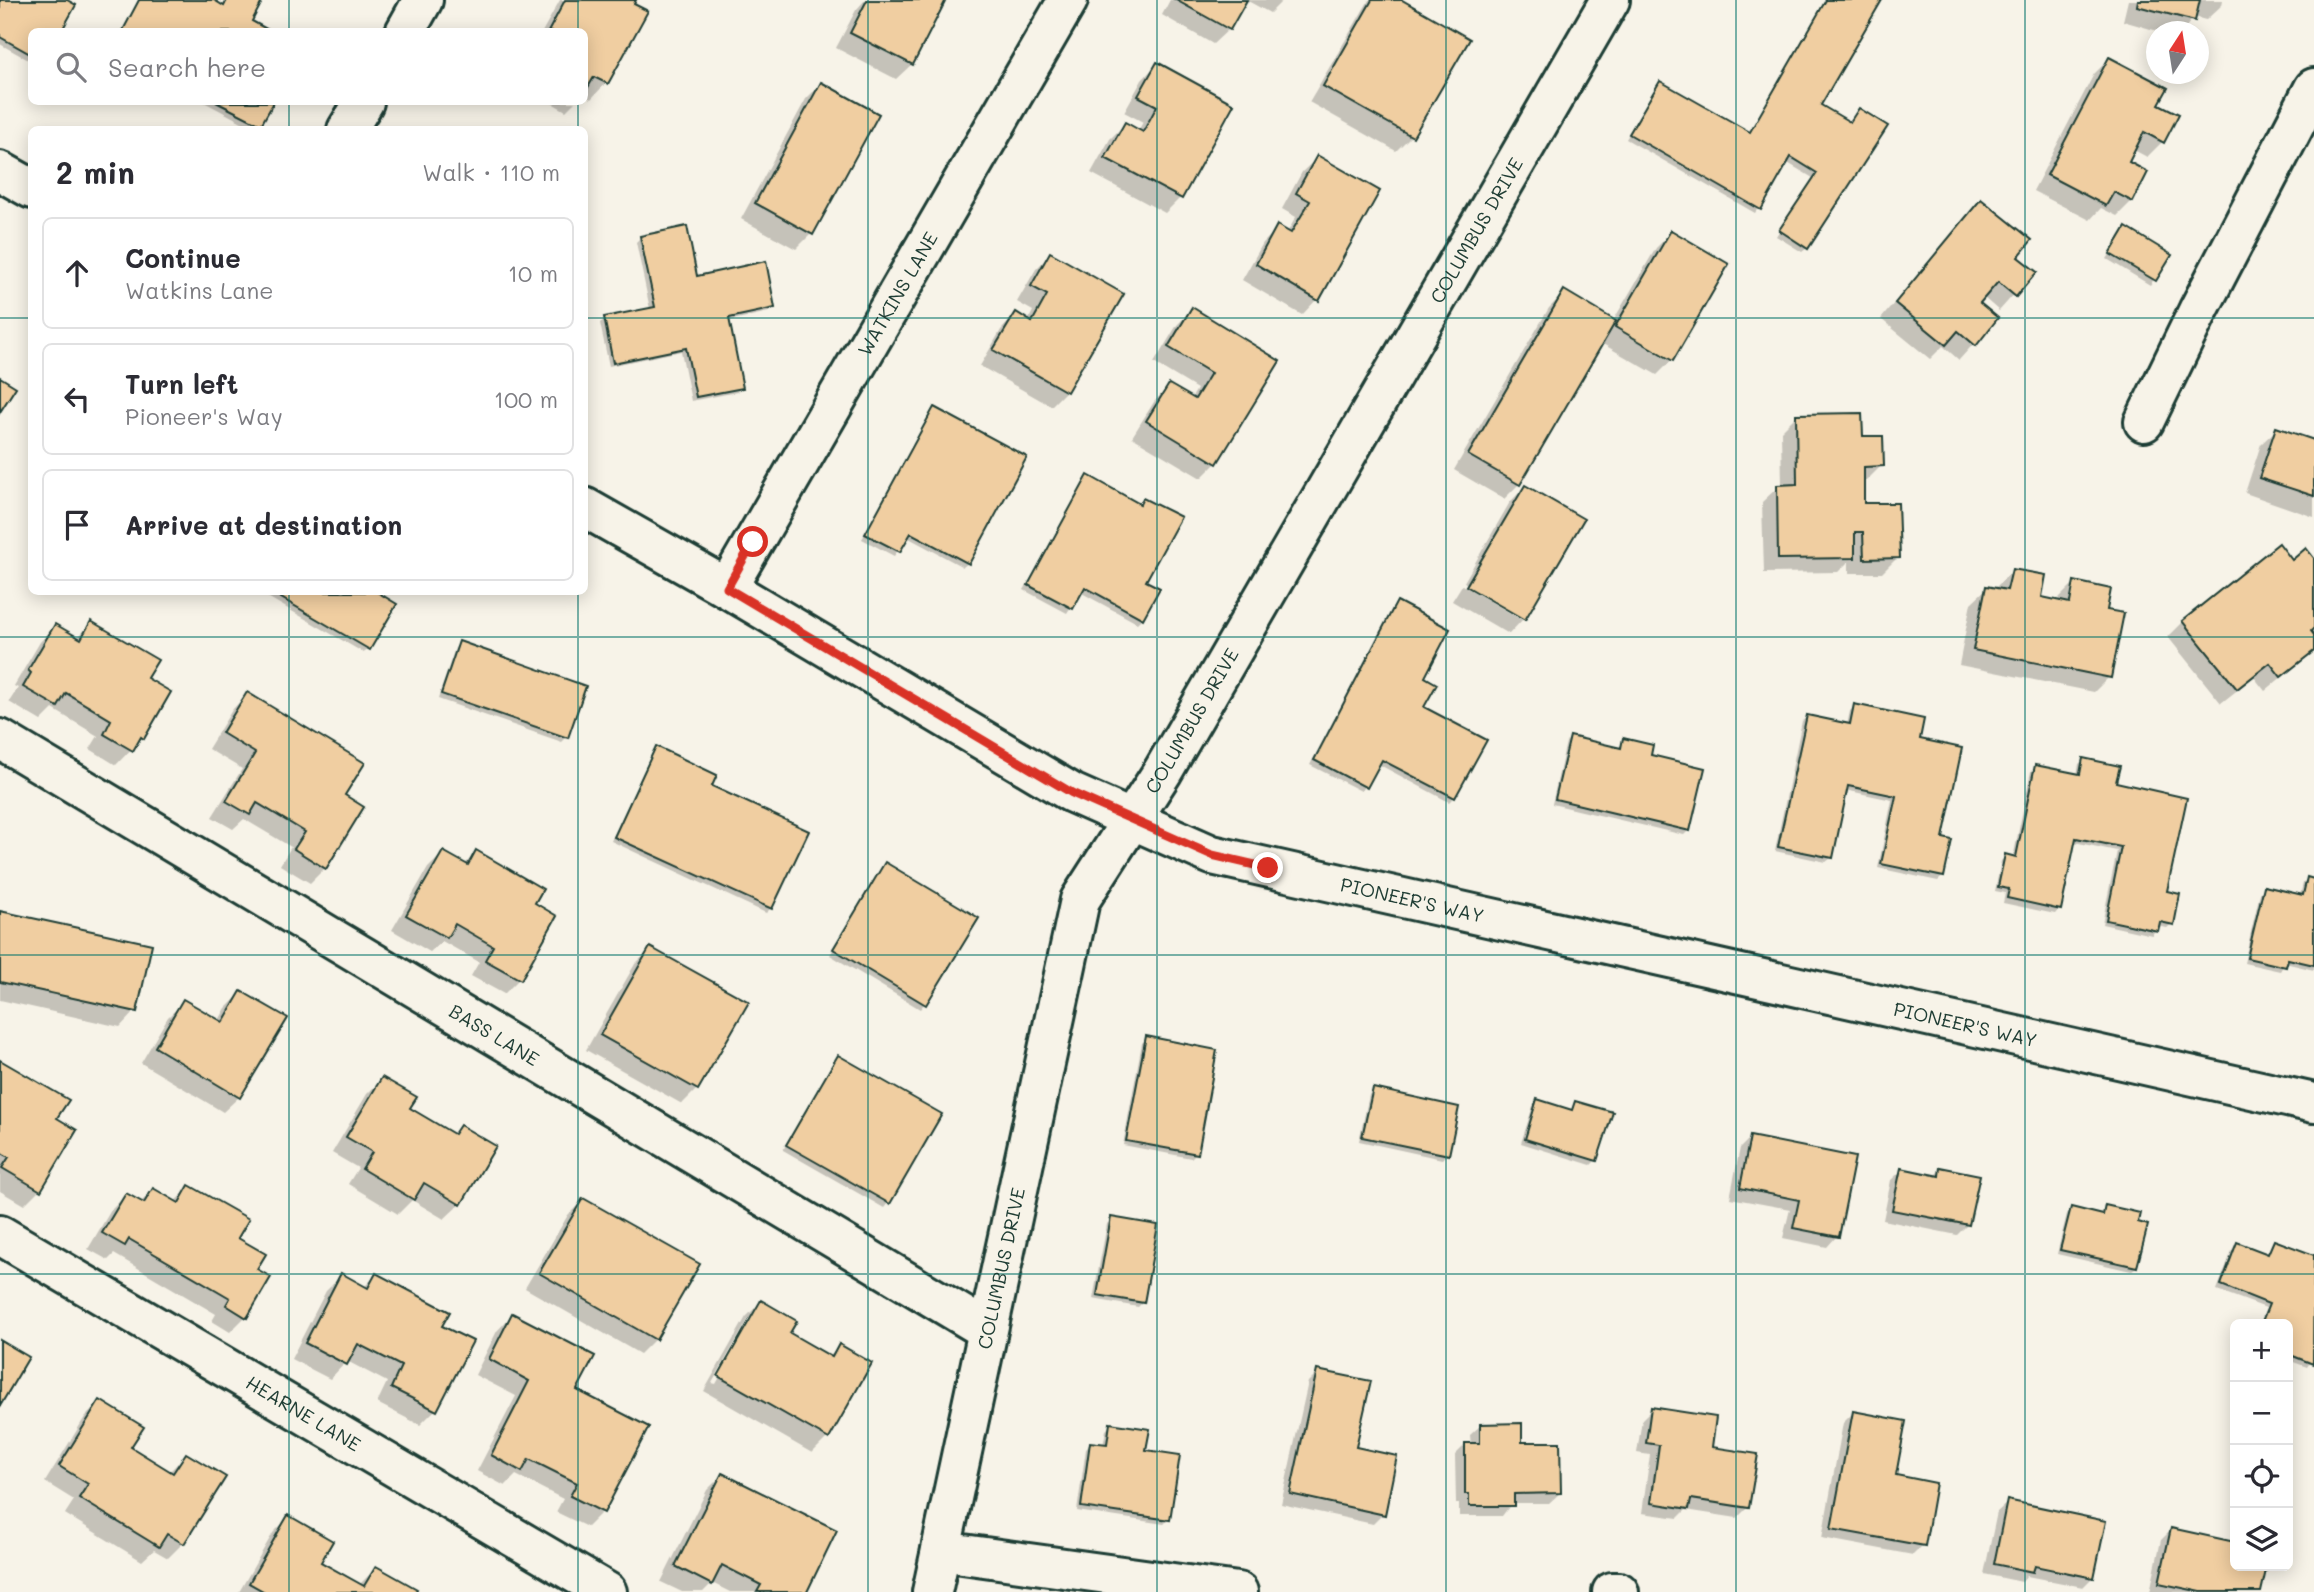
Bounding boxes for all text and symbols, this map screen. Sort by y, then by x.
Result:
north arrow [2146,21,2209,84]
search box [28,28,588,105]
icon: search [52,48,90,86]
text: Search here [108,50,266,84]
text: 2 min [56,152,135,192]
street label: COLUMBUS DRIVE [1424,153,1528,308]
text: Walk · 110 m [422,157,560,187]
street label: WATKINS LANE [851,227,943,360]
text: Continue [125,241,241,275]
icon: ahead [58,254,96,292]
text: 10 m [508,258,558,288]
text: Watkins Lane [125,275,274,305]
text: Turn left [125,367,238,401]
icon: left [58,380,96,418]
text: 100 m [494,384,558,414]
text: Pioneer's Way [125,401,283,431]
icon: arrive [58,506,96,544]
text: Arrive at destination [125,508,402,542]
route start [737,526,768,557]
street label: COLUMBUS DRIVE [1139,643,1244,798]
route end [1252,852,1283,883]
street label: PIONEER'S WAY [1338,871,1486,928]
street label: PIONEER'S WAY [1891,996,2040,1052]
street label: BASS LANE [445,998,544,1071]
street label: COLUMBUS DRIVE [971,1185,1030,1351]
map controls [2230,1319,2293,1571]
button: + [2230,1319,2293,1382]
street label: HEARNE LANE [242,1370,366,1457]
button: − [2230,1382,2293,1445]
button: locate [2230,1445,2293,1508]
button: layers [2230,1508,2293,1571]

